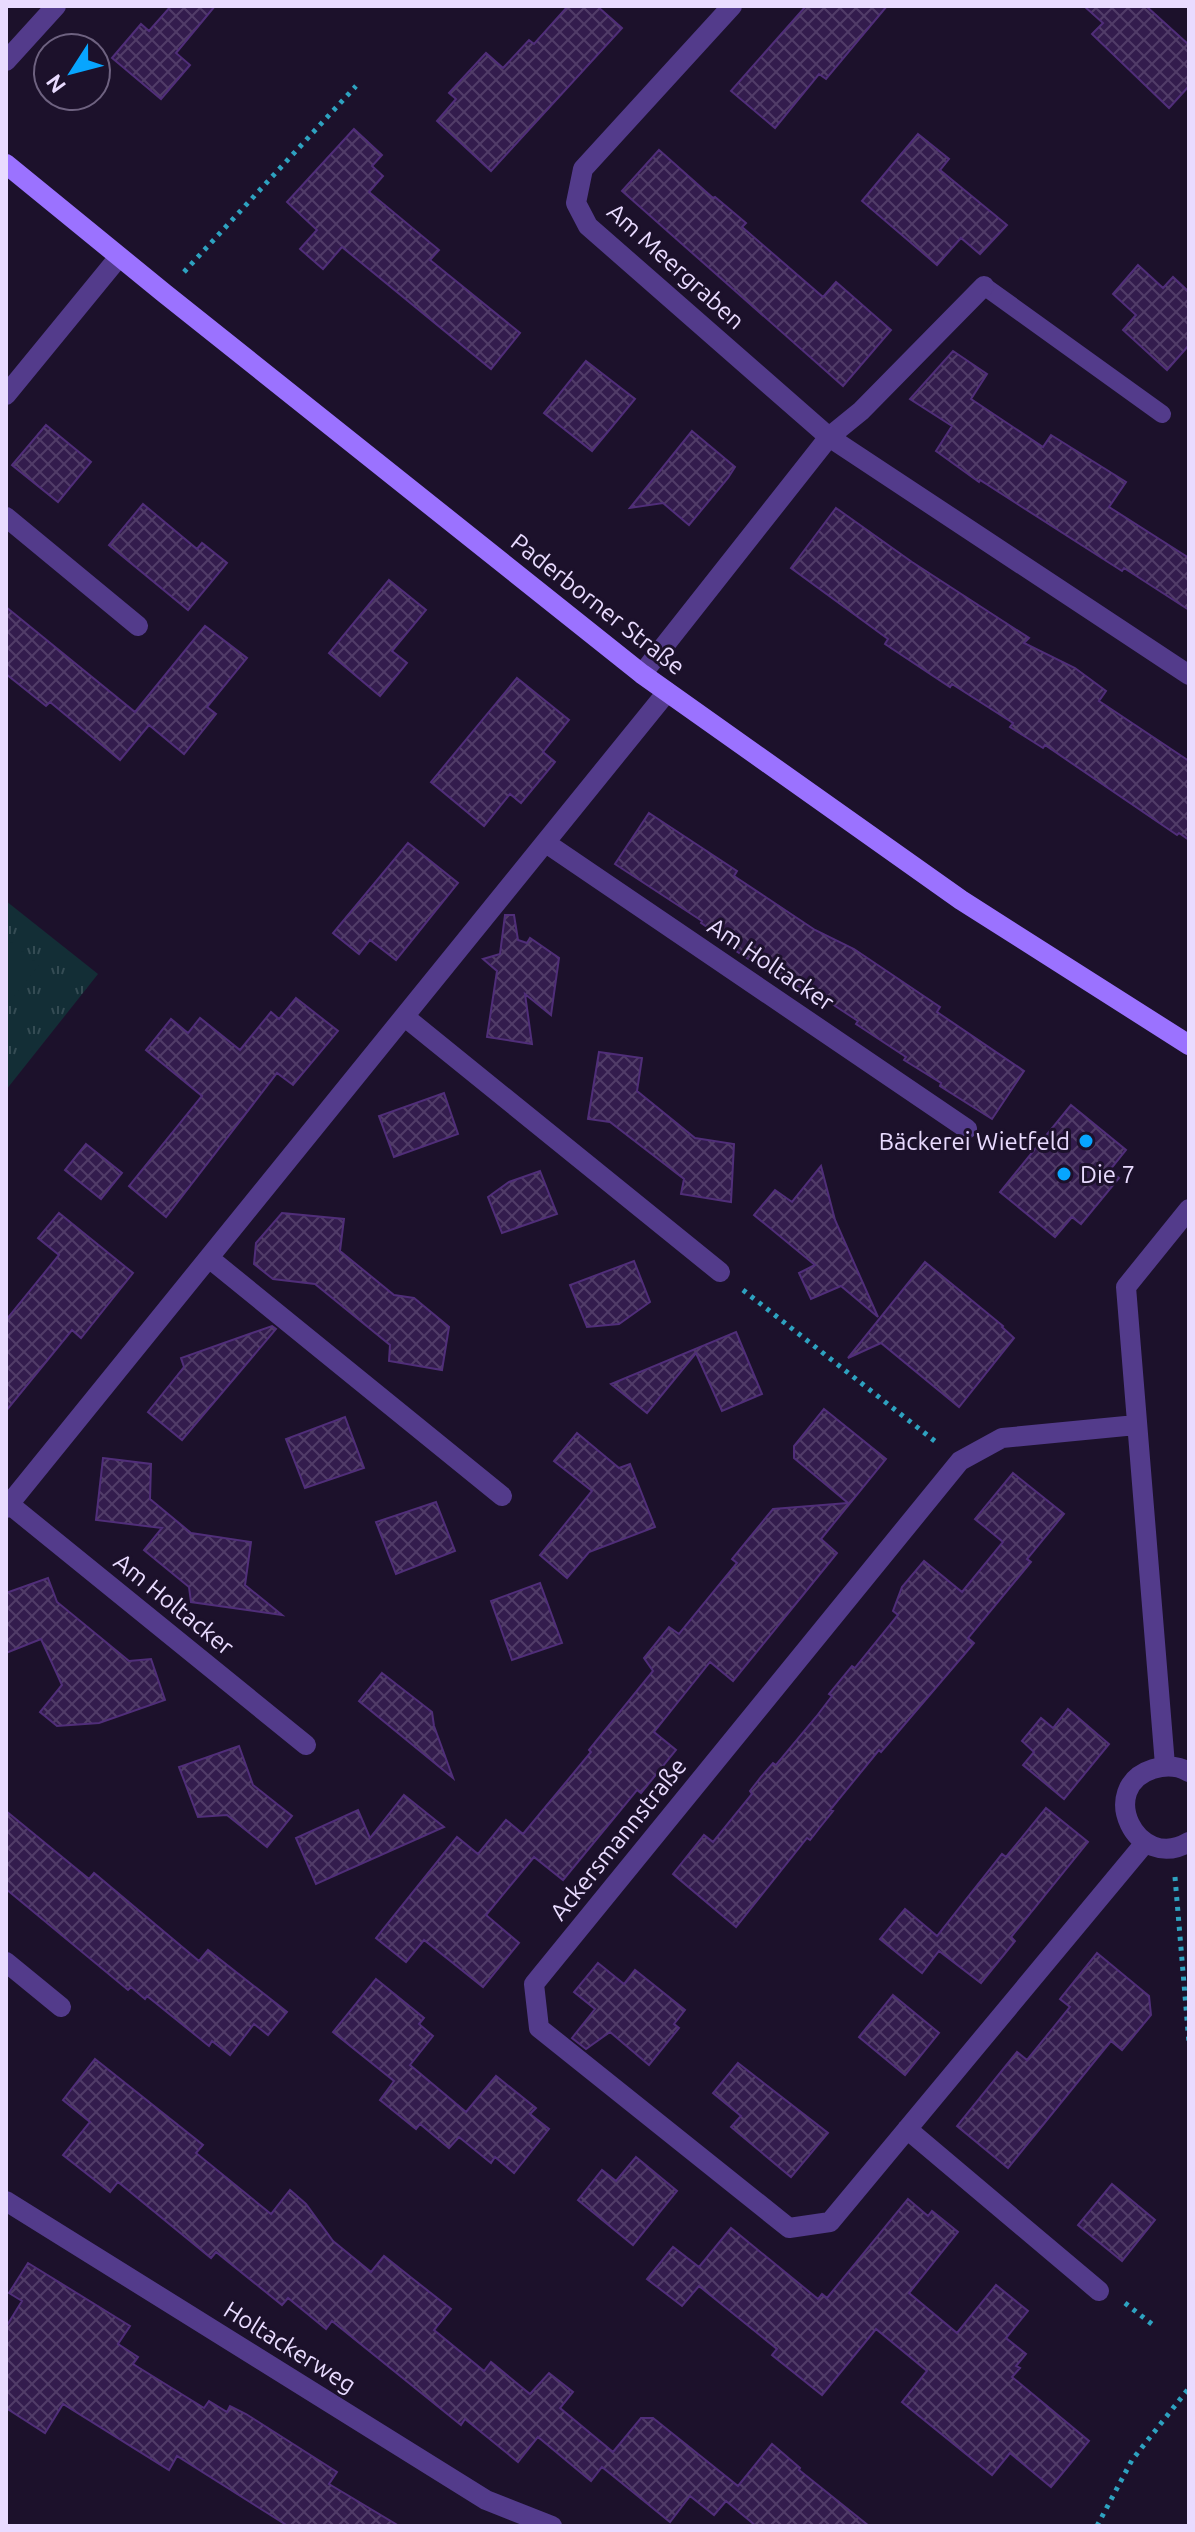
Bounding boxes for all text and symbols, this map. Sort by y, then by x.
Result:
north arrow [32,32,112,112]
text: N [40,70,70,98]
street label: Am Meergraben [602,198,750,334]
street label: Paderborner Straße [506,528,690,680]
street label: Am Holtacker [703,912,839,1016]
place label: Bäckerei Wietfeld [879,1128,1070,1155]
marker: Bäckerei Wietfeld [1077,1132,1095,1150]
place label: Die 7 [1080,1161,1135,1188]
marker: Die 7 [1055,1165,1073,1183]
street label: Am Holtacker [109,1548,239,1660]
street label: Ackersmannstraße [544,1753,692,1925]
street label: Holtackerweg [219,2296,361,2398]

